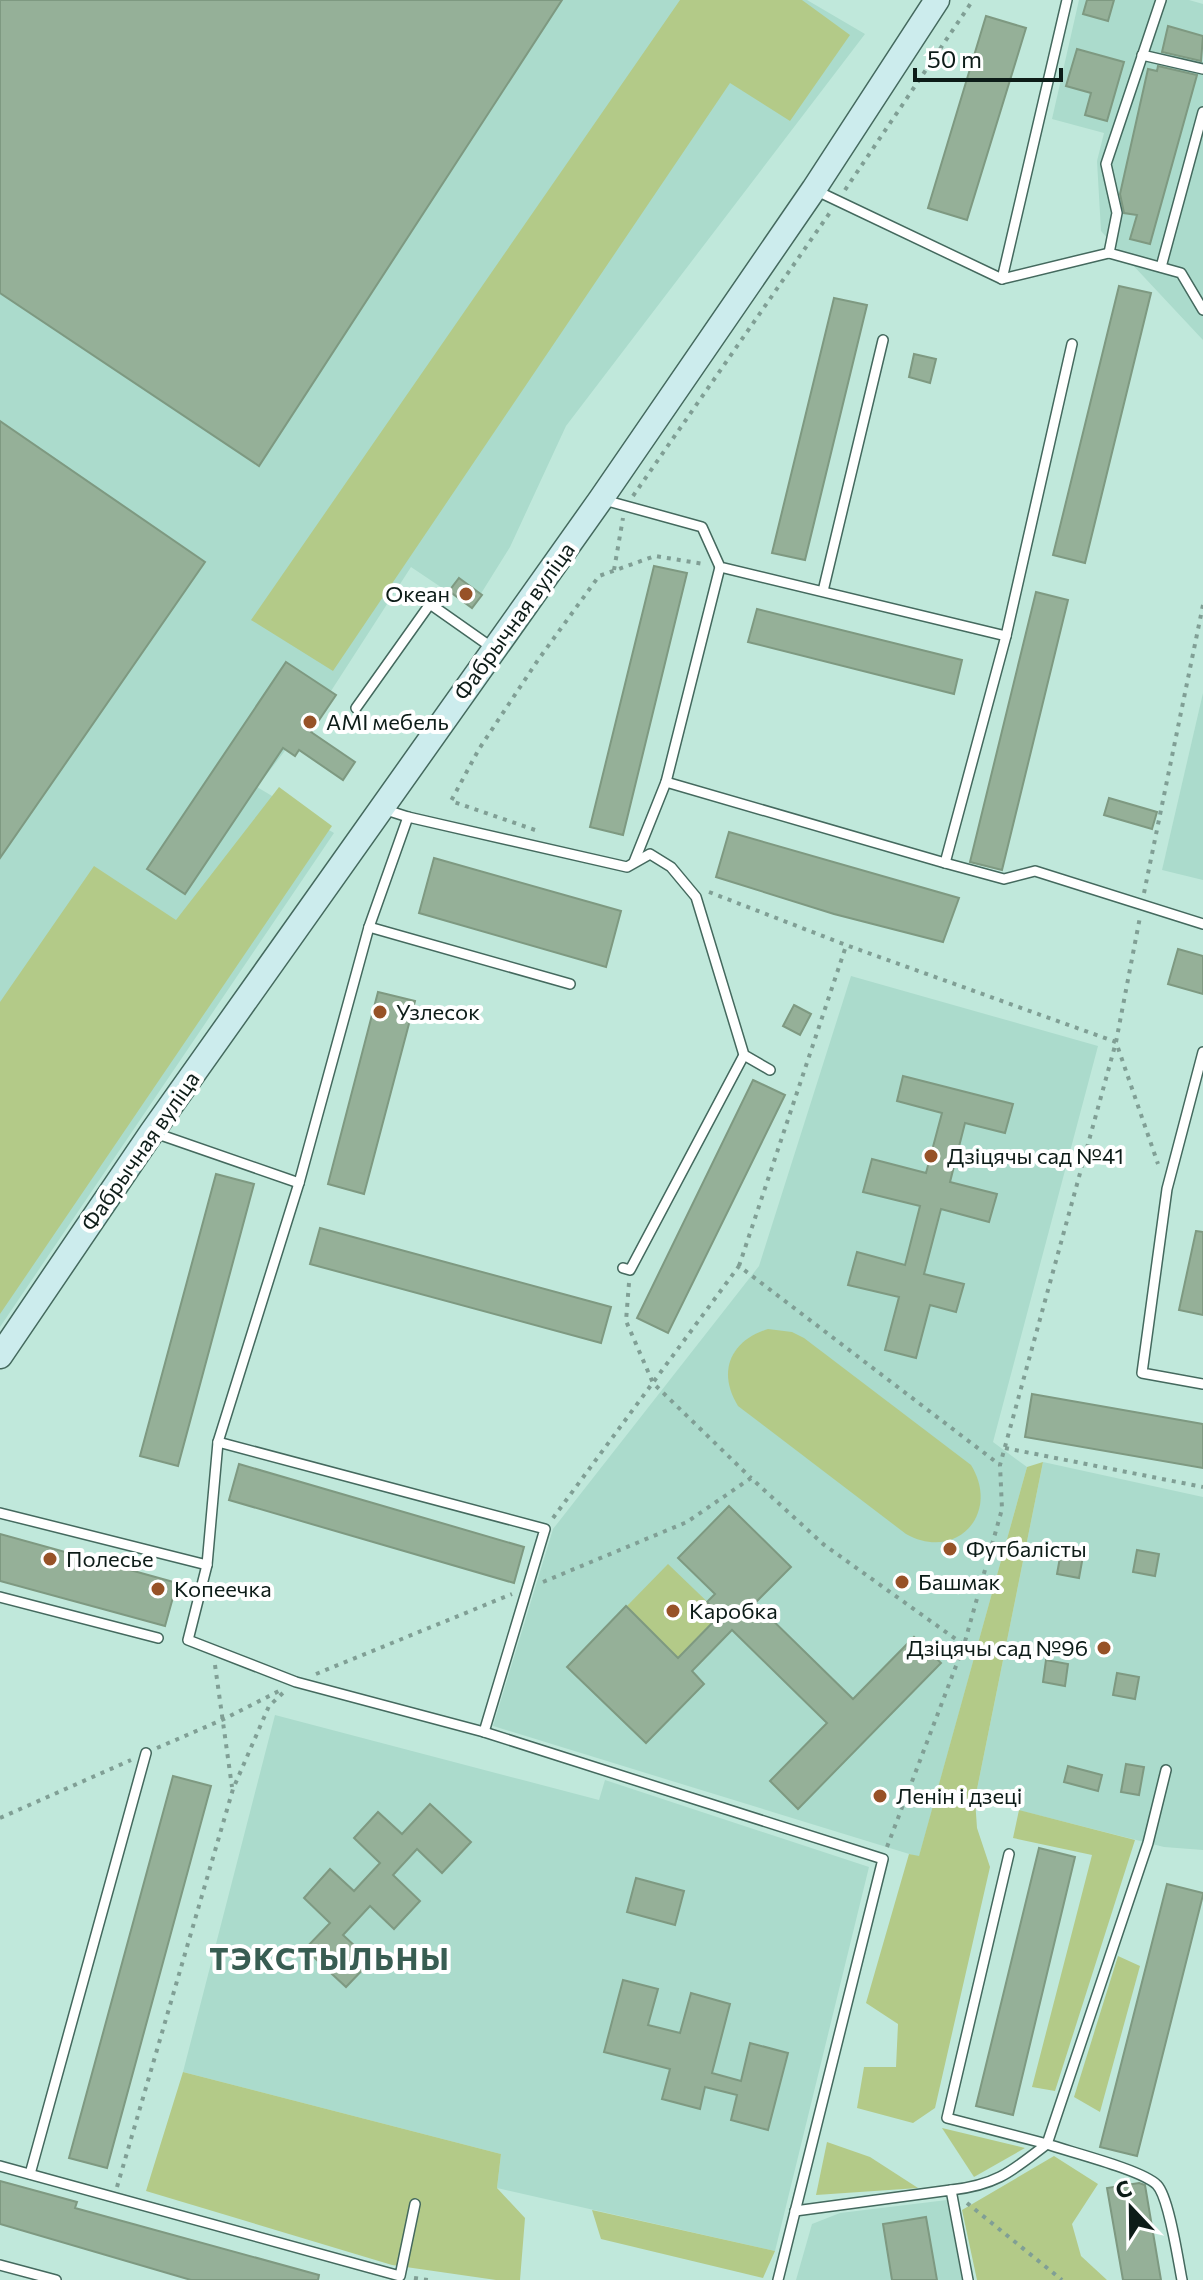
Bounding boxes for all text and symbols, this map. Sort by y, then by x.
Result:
scale bar [915,32,1061,82]
text: 50 m [927,44,982,73]
street label: Фабрычная вуліца [447,537,580,705]
place label: Океан [385,580,450,607]
marker: Океан [457,585,475,603]
place label: AMI мебель [326,708,449,735]
marker: AMI мебель [301,713,319,731]
place label: Узлесок [396,998,480,1025]
marker: Узлесок [371,1003,389,1021]
street label: Фабрычная вуліца [74,1066,205,1236]
place label: Дзіцячы сад №41 [947,1142,1124,1169]
marker: Дзіцячы сад №41 [922,1147,940,1165]
place label: Футбалісты [966,1535,1087,1562]
marker: Футбалісты [941,1540,959,1558]
place label: Полесье [66,1545,154,1572]
marker: Полесье [41,1550,59,1568]
place label: Башмак [918,1568,1001,1595]
marker: Башмак [893,1573,911,1591]
place label: Копеечка [174,1575,272,1602]
marker: Копеечка [149,1580,167,1598]
place label: Каробка [689,1597,778,1624]
marker: Каробка [664,1602,682,1620]
place label: Дзіцячы сад №96 [906,1634,1088,1661]
marker: Дзіцячы сад №96 [1095,1639,1113,1657]
place label: Ленін і дзеці [896,1782,1023,1809]
marker: Ленін і дзеці [871,1787,889,1805]
district label: ТЭКСТЫЛЬНЫ [209,1939,451,1976]
north arrow [1091,2168,1171,2248]
text: С [1111,2174,1135,2204]

